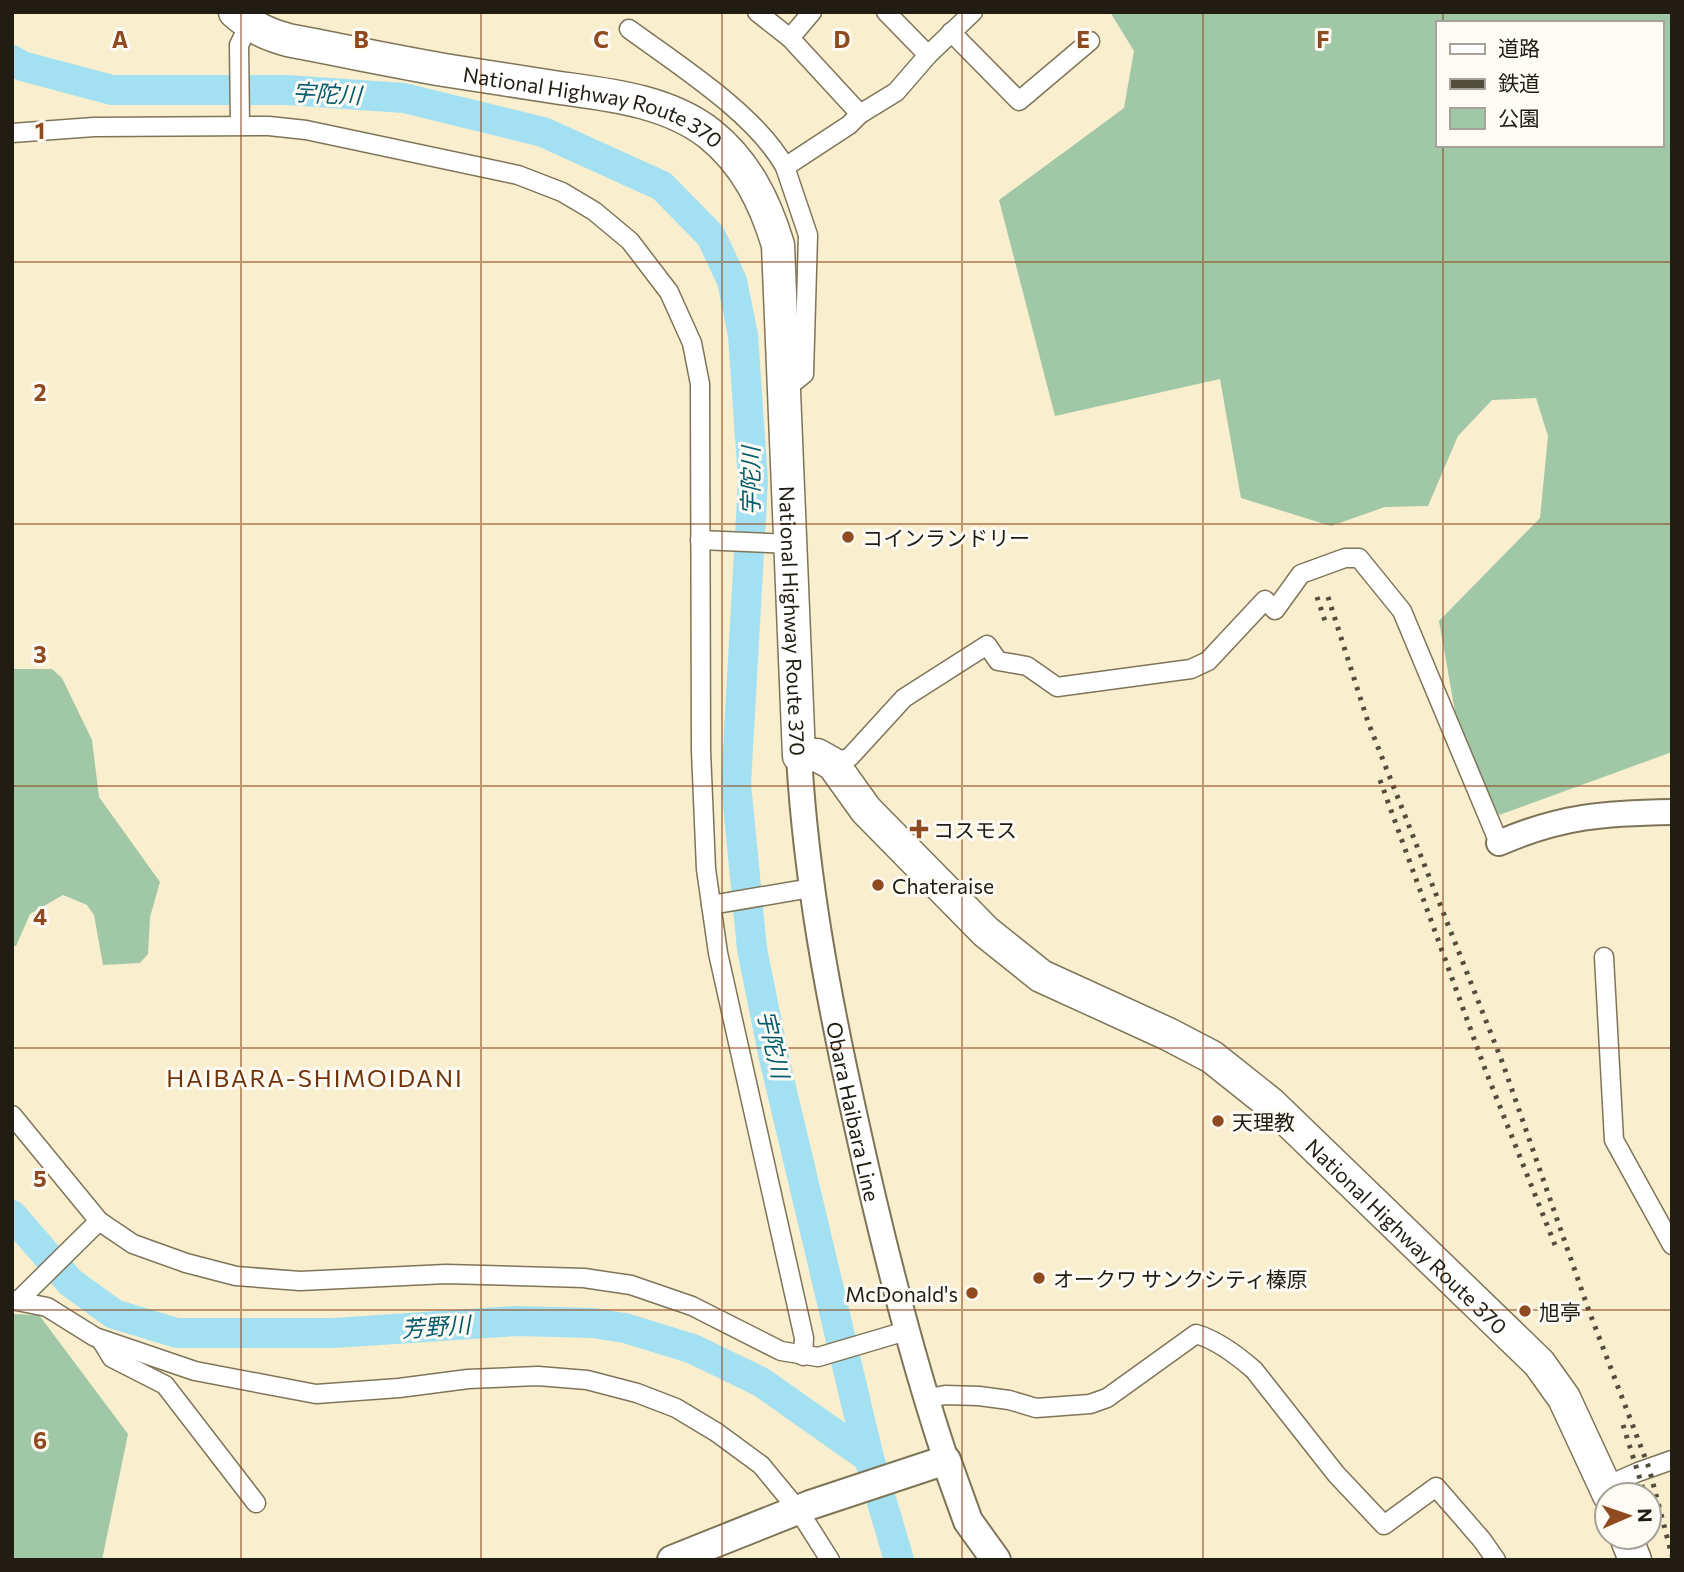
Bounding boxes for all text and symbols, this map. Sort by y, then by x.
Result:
legend [1436,21,1663,147]
text: A [112,25,129,53]
text: B [353,25,369,53]
text: C [593,25,609,53]
text: D [834,25,851,53]
text: E [1076,25,1090,53]
text: F [1316,25,1330,53]
text: 道路 [1498,35,1540,60]
street label: National Highway Route 370 [461,61,729,152]
text: 鉄道 [1498,70,1540,95]
water label: 宇陀川 [292,77,365,109]
text: 公園 [1498,105,1540,130]
text: 1 [35,116,45,144]
text: 2 [33,378,47,406]
water label: 宇陀川 [736,444,764,516]
street label: National Highway Route 370 [775,485,811,756]
place label: コインランドリー [862,525,1030,550]
marker: コインランドリー [840,529,856,545]
text: 3 [33,640,47,668]
place label: コスモス [933,817,1017,842]
marker: コスモス [911,821,927,837]
place label: Chateraise [892,873,994,898]
marker: Chateraise [870,877,886,893]
text: 4 [33,902,47,930]
water label: 宇陀川 [753,1007,796,1084]
street label: Obara Haibara Line [823,1019,886,1204]
district label: HAIBARA-SHIMOIDANI [166,1063,464,1092]
place label: 天理教 [1232,1109,1295,1134]
marker: 天理教 [1210,1113,1226,1129]
street label: National Highway Route 370 [1301,1133,1513,1339]
text: 5 [33,1164,47,1192]
place label: オークワ サンクシティ榛原 [1053,1266,1308,1291]
marker: オークワ サンクシティ榛原 [1031,1270,1047,1286]
place label: McDonald's [845,1281,958,1306]
marker: McDonald's [964,1285,980,1301]
place label: 旭亭 [1539,1299,1581,1324]
marker: 旭亭 [1517,1303,1533,1319]
water label: 芳野川 [401,1309,474,1342]
text: 6 [33,1426,47,1454]
north arrow [1593,1481,1663,1551]
text: N [1634,1508,1657,1523]

